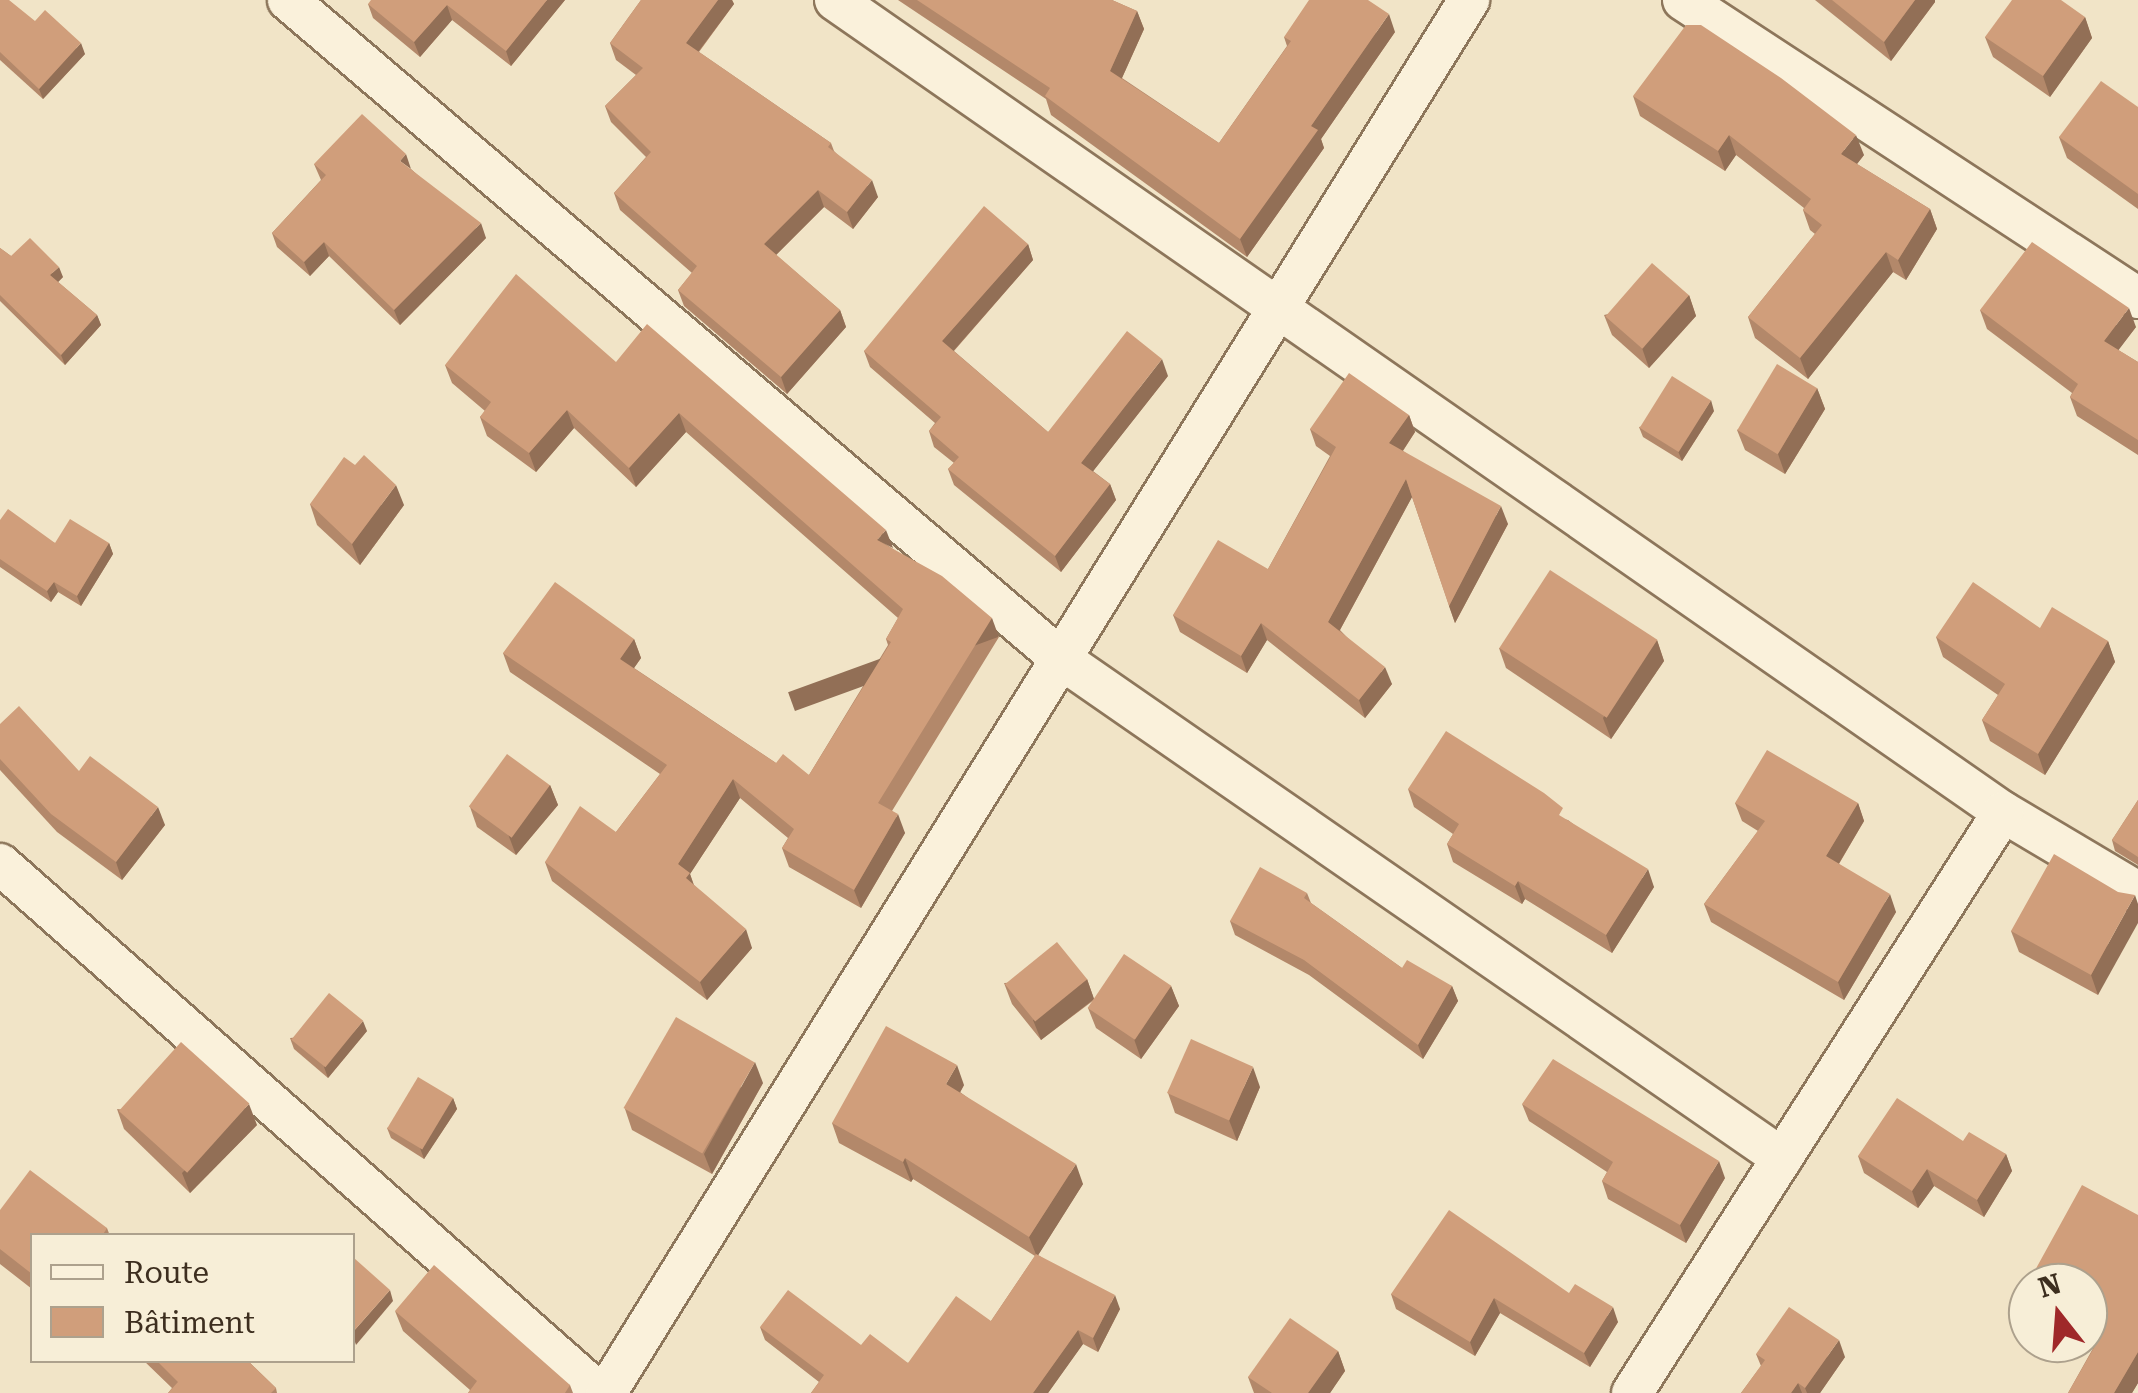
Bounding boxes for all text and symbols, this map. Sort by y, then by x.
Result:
legend [30,1233,355,1363]
text: Route [124,1255,209,1290]
north arrow [2008,1263,2108,1363]
text: N [2035,1267,2065,1305]
text: Bâtiment [124,1305,255,1340]

